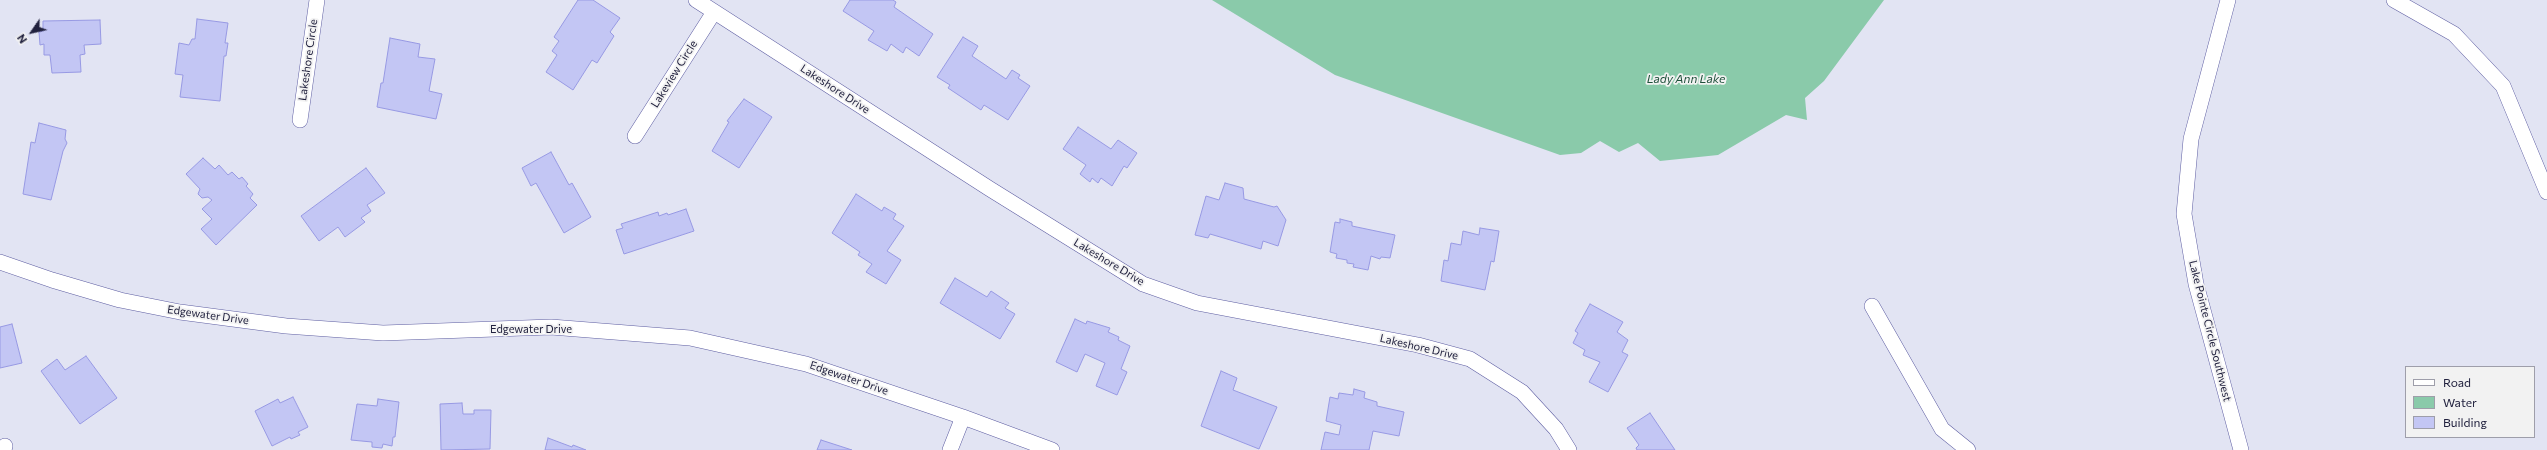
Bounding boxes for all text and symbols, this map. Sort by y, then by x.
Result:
north arrow [12,12,52,52]
street label: Lakeshore Circle [296,18,320,102]
text: N [14,32,29,46]
street label: Lakeview Circle [648,38,700,110]
street label: Lakeshore Drive [798,62,872,116]
water label: Lady Ann Lake [1647,72,1725,86]
street label: Lakeshore Drive [1071,236,1147,288]
street label: Lake Pointe Circle Southwest [2186,259,2234,403]
street label: Edgewater Drive [166,303,250,327]
street label: Edgewater Drive [490,322,572,336]
street label: Lakeshore Drive [1378,332,1460,362]
street label: Edgewater Drive [808,358,890,398]
legend [2405,366,2535,438]
text: Road [2443,375,2471,389]
text: Water [2443,395,2477,409]
text: Building [2443,415,2487,429]

